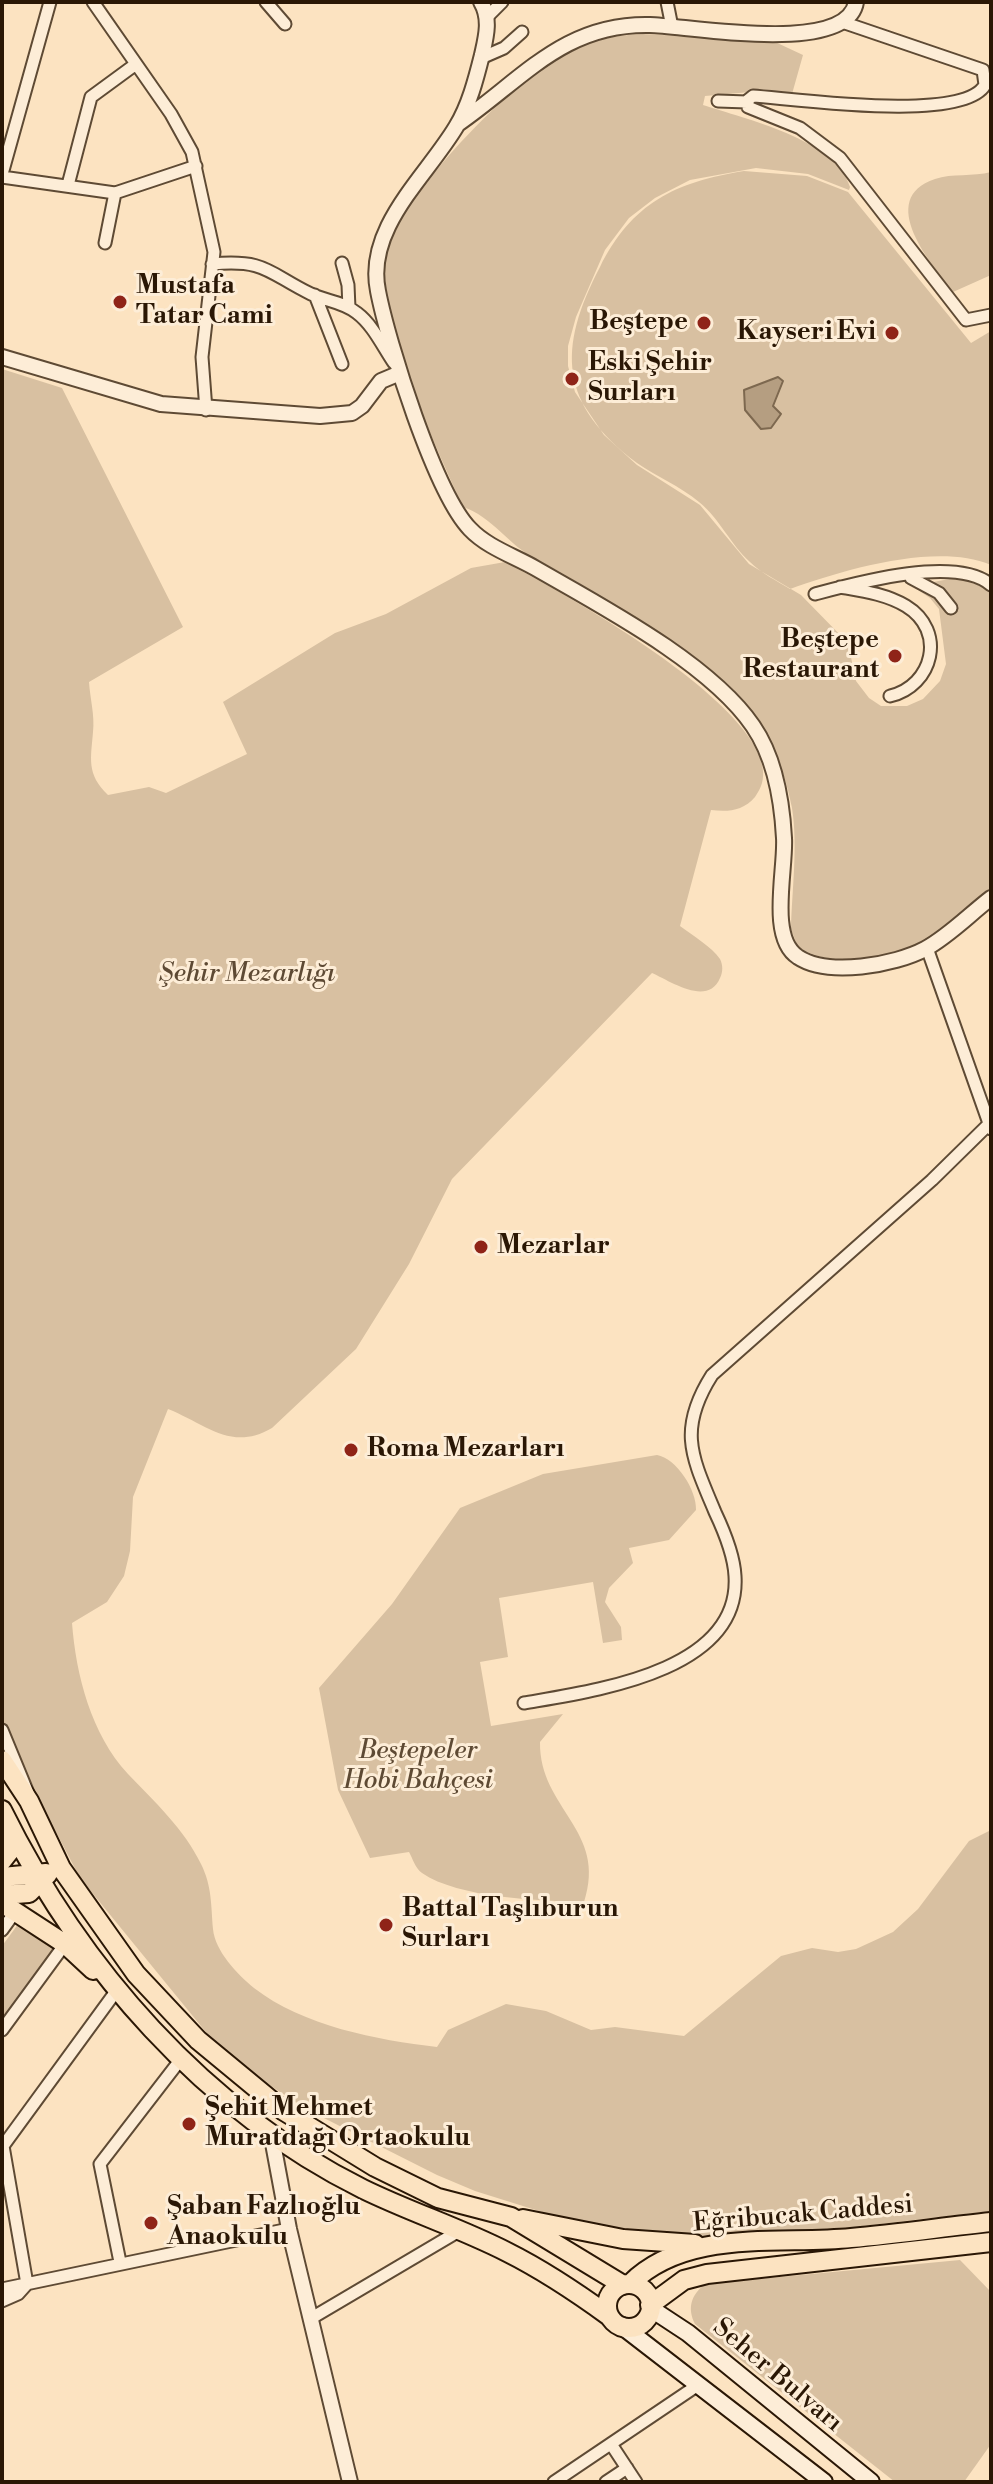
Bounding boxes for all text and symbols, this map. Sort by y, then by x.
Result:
place label: Mustafa Tatar Cami [136,271,273,332]
marker: Mustafa Tatar Cami [111,293,129,311]
place label: Beştepe [589,307,688,339]
marker: Beştepe [695,314,713,332]
place label: Kayseri Evi [737,317,876,349]
marker: Kayseri Evi [883,324,901,342]
place label: Eski Şehir Surları [588,348,712,410]
marker: Eski Şehir Surları [563,370,581,388]
place label: Beştepe Restaurant [743,625,879,686]
marker: Beştepe Restaurant [886,647,904,665]
park label: Şehir Mezarlığı [159,959,335,991]
place label: Mezarlar [497,1231,610,1263]
marker: Mezarlar [472,1238,490,1256]
place label: Roma Mezarları [367,1434,564,1466]
marker: Roma Mezarları [342,1441,360,1459]
park label: Beştepeler Hobi Bahçesi [343,1736,493,1798]
place label: Battal Taşlıburun Surları [402,1894,619,1956]
marker: Battal Taşlıburun Surları [377,1916,395,1934]
place label: Şehit Mehmet Muratdağı Ortaokulu [205,2093,470,2154]
marker: Şehit Mehmet Muratdağı Ortaokulu [180,2115,198,2133]
street label: Eğribucak Caddesi [692,2190,914,2240]
place label: Şaban Fazlıoğlu Anaokulu [167,2192,360,2254]
marker: Şaban Fazlıoğlu Anaokulu [142,2214,160,2232]
street label: Seher Bulvarı [706,2313,848,2439]

